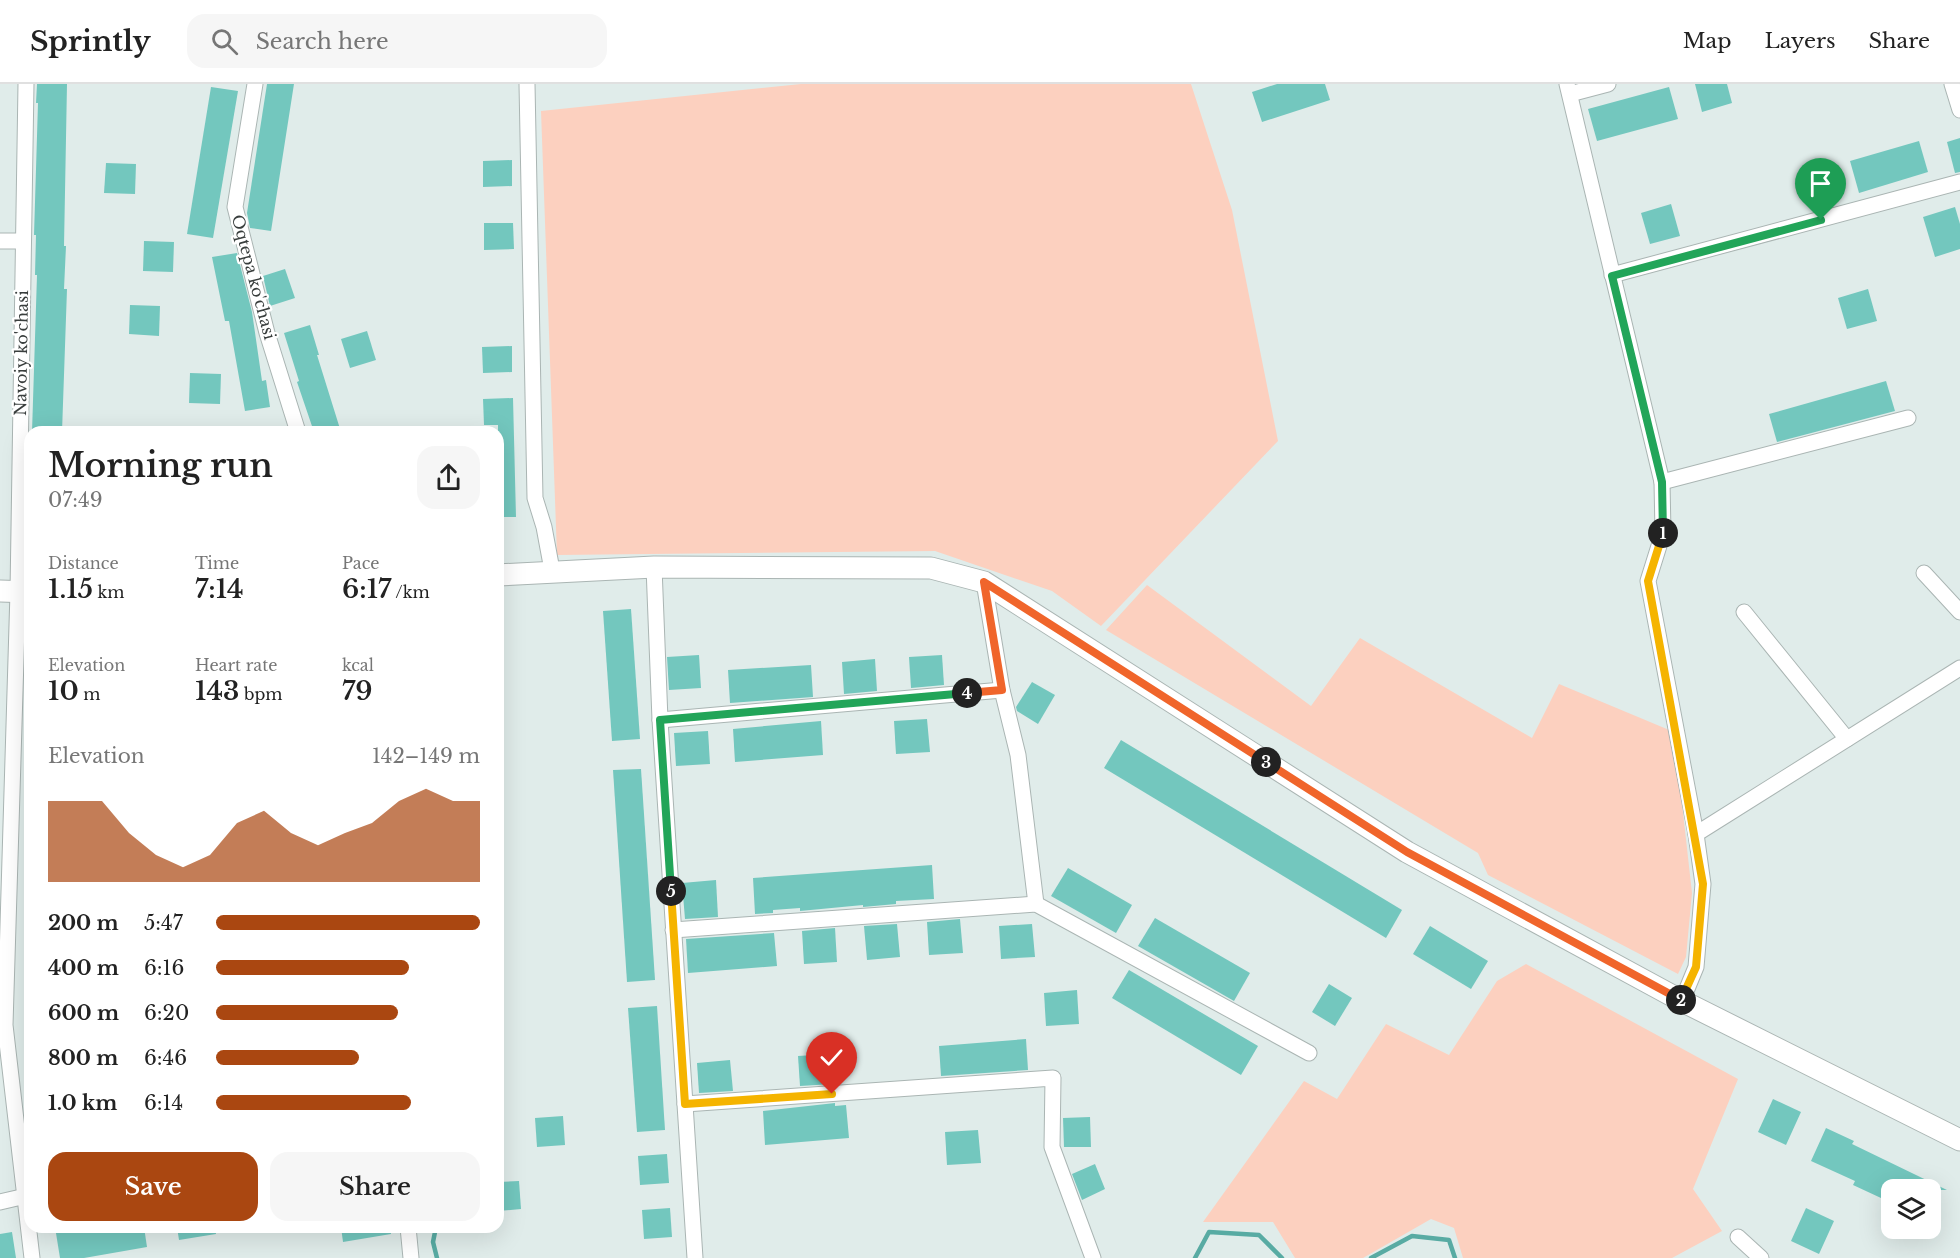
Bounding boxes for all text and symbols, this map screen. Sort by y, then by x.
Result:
search box [187,14,607,68]
text: Sprintly [30,24,151,59]
icon: search [208,25,241,58]
text: Search here [256,28,389,55]
text: Map [1683,28,1732,54]
text: Layers [1765,28,1836,54]
text: Share [1869,28,1930,54]
pin [1795,158,1846,220]
icon: arrive [1804,167,1837,200]
street label: Oqtepa ko'chasi [228,212,280,342]
street label: Navoiy ko'chasi [10,289,32,416]
text: Morning run [48,445,273,486]
button: share [417,446,480,509]
text: 07:49 [48,488,103,512]
pin: 1 [1648,518,1678,548]
text: 1 [1660,523,1666,543]
text: Distance [48,553,119,573]
text: Time [195,553,239,573]
text: Pace [342,553,379,573]
text: 1.15 [48,573,93,605]
text: 7:14 [195,573,244,605]
text: 6:17 [342,573,391,605]
text: km [93,582,125,602]
text: /km [391,582,430,602]
text: Elevation [48,655,125,675]
text: Heart rate [195,655,277,675]
text: kcal [342,655,374,675]
text: 10 [48,675,79,707]
text: 143 [195,675,239,707]
text: 79 [342,675,373,707]
pin: 4 [952,678,982,708]
text: 4 [962,683,972,703]
text: m [79,684,100,704]
text: bpm [239,684,283,704]
text: Elevation [48,744,145,768]
text: 142–149 m [372,744,480,768]
pin: 3 [1251,747,1281,777]
text: 3 [1261,752,1271,772]
pin: 5 [656,876,686,906]
text: 5 [666,881,676,901]
text: 200 m [48,911,119,935]
text: 5:47 [144,911,183,935]
text: 400 m [48,956,119,980]
text: 6:16 [144,956,184,980]
pin: 2 [1666,985,1696,1015]
text: 2 [1676,990,1686,1010]
text: 600 m [48,1001,119,1025]
text: 6:20 [144,1001,189,1025]
pin [806,1032,857,1094]
icon: check [815,1041,848,1074]
text: 800 m [48,1046,118,1070]
text: 6:46 [144,1046,187,1070]
text: 1.0 km [48,1091,117,1115]
text: 6:14 [144,1091,183,1115]
button: Save [48,1152,258,1221]
button: Share [270,1152,480,1221]
map controls [1881,1179,1941,1239]
button: layers [1881,1179,1941,1239]

